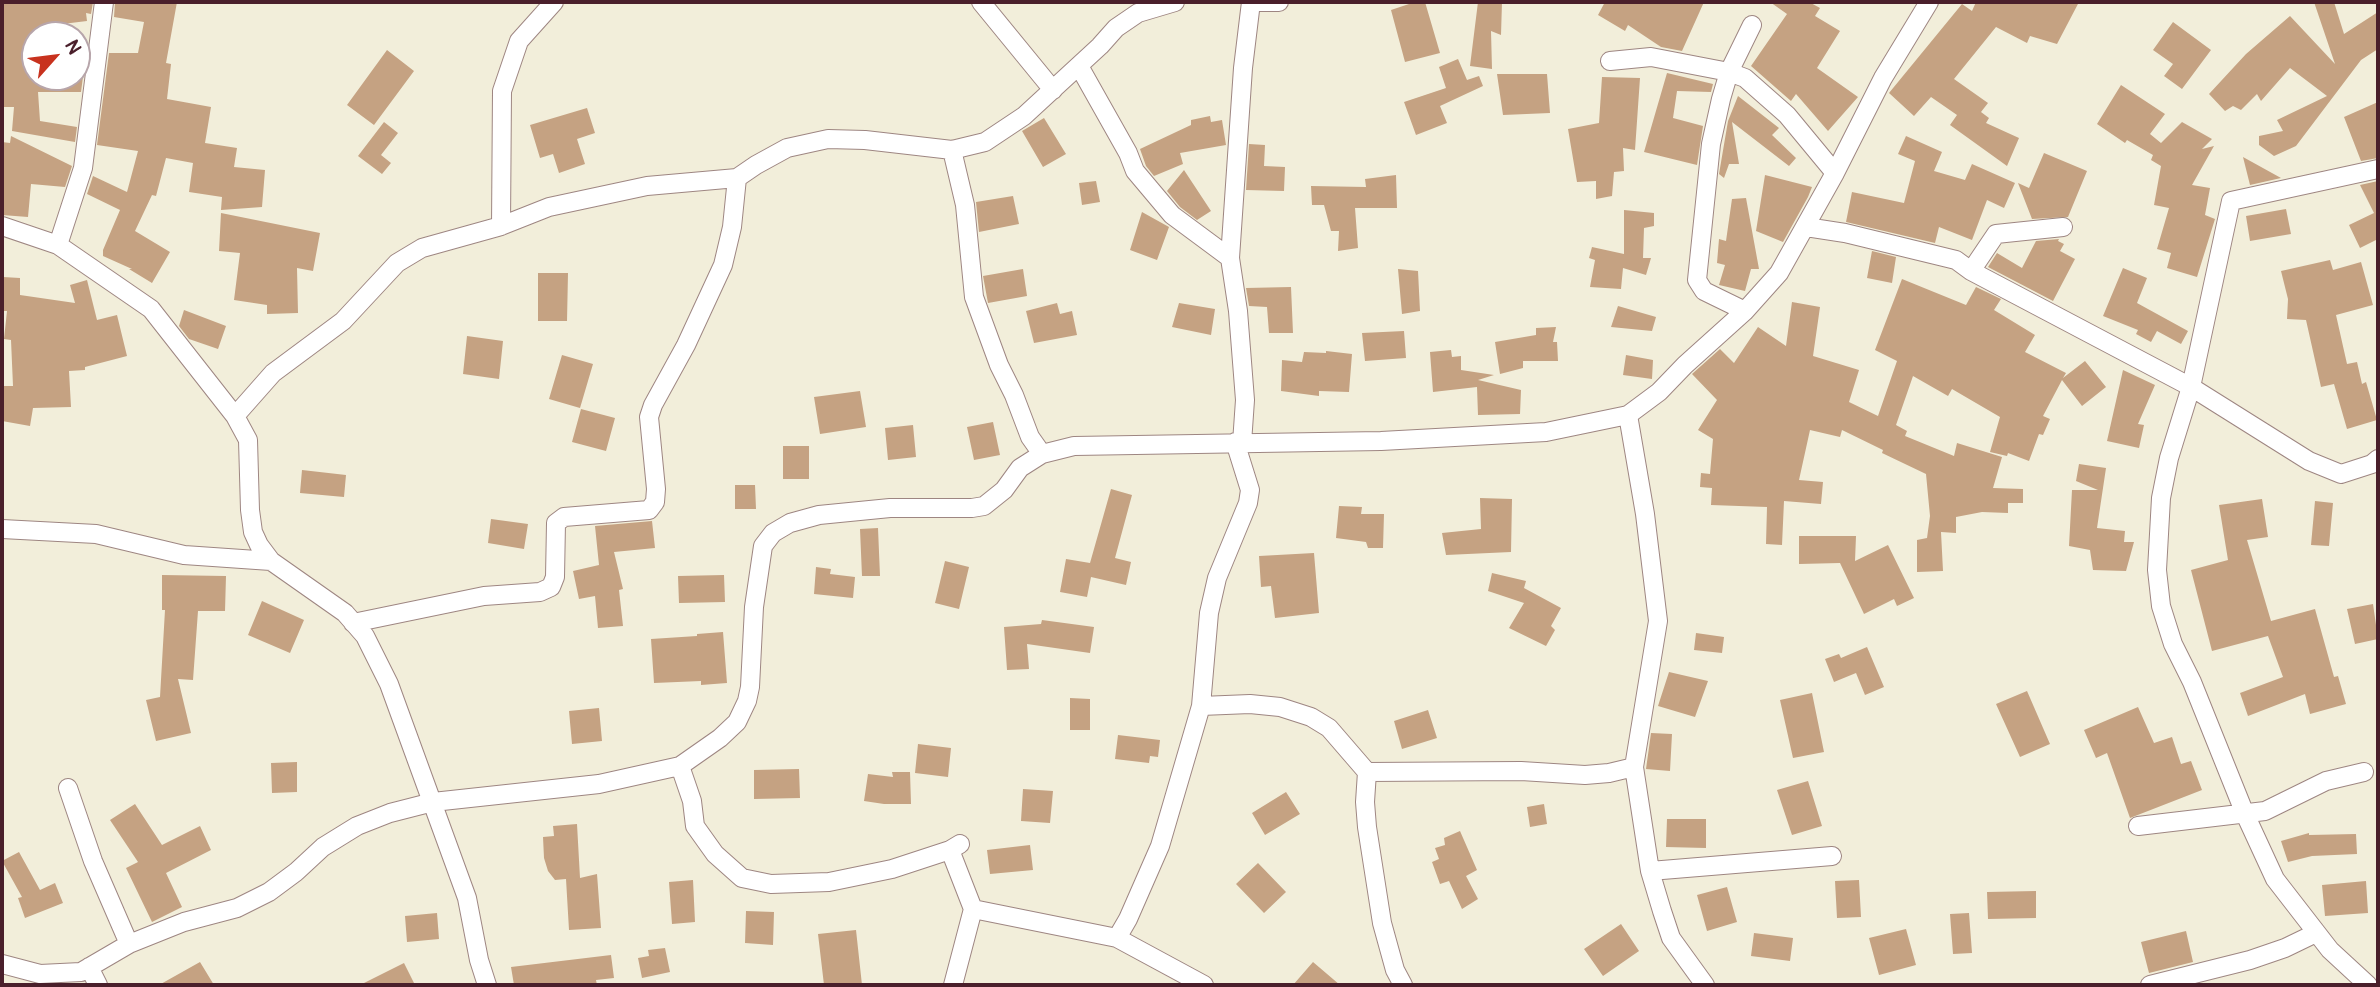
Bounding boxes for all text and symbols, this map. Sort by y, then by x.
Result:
north arrow [21,21,91,91]
text: N [59,36,86,58]

